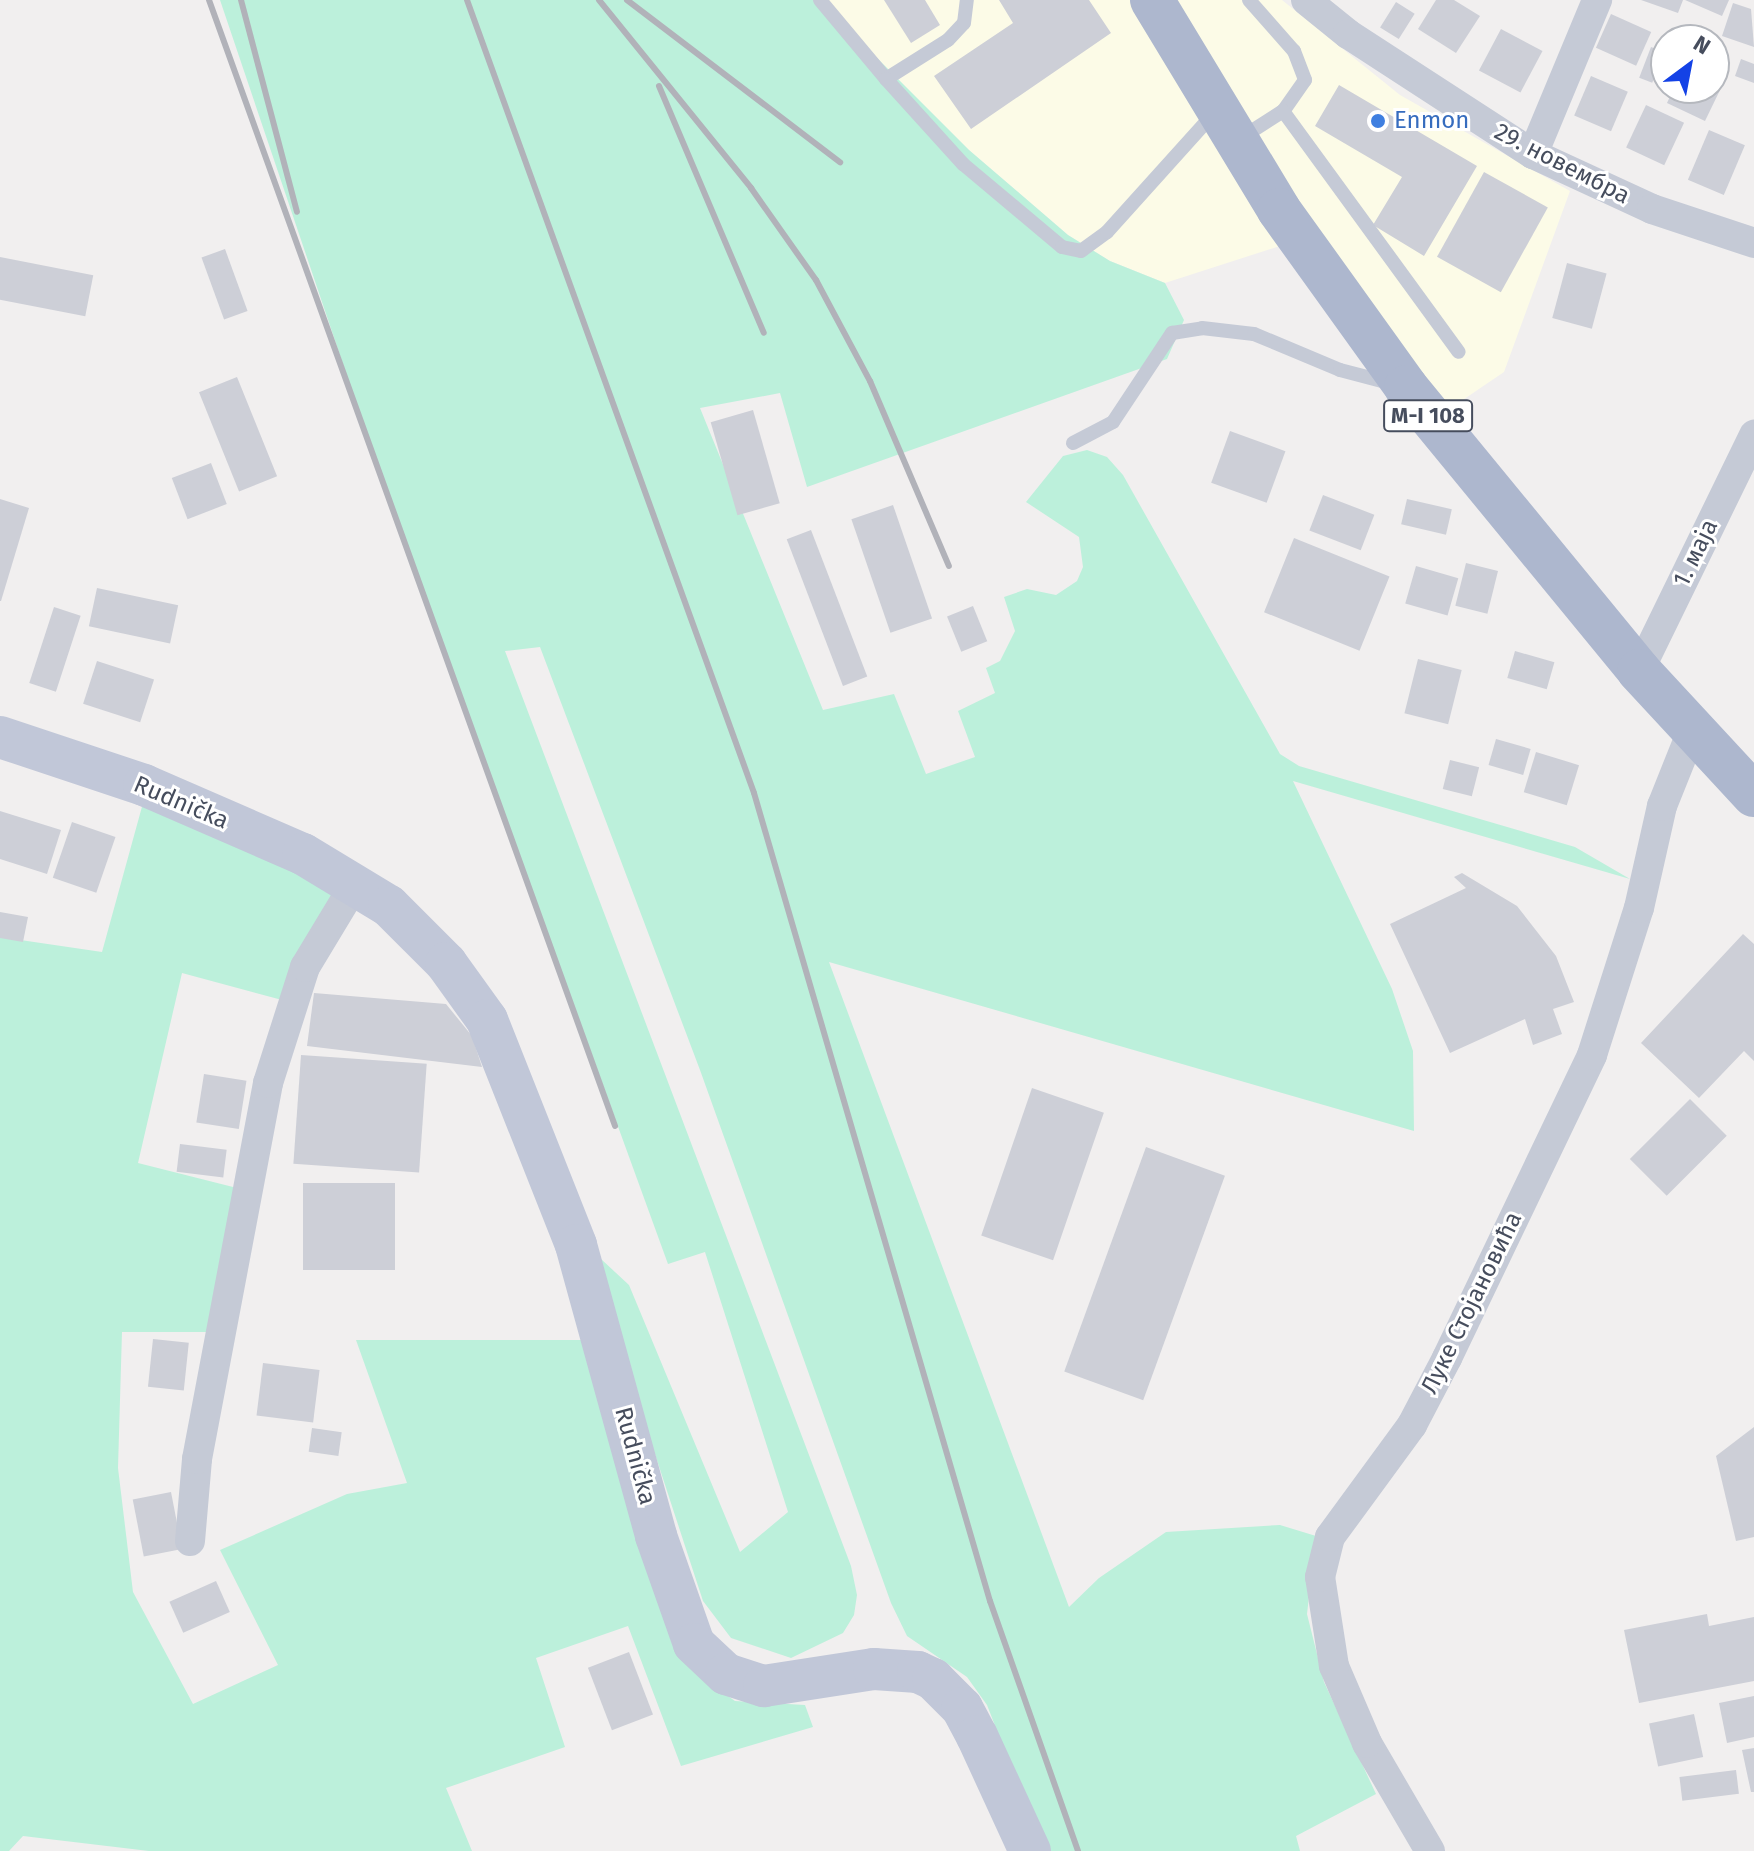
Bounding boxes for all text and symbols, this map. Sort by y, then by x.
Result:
north arrow [1650,24,1730,104]
text: N [1689,30,1715,60]
place label: Enmon [1394,107,1469,135]
marker: Enmon [1369,112,1387,130]
street label: 29. новембра [1489,118,1635,210]
road number: M-I 108 [1382,398,1474,434]
street label: 1. маја [1667,515,1725,591]
street label: Rudnička [129,770,233,836]
street label: Луке Стојановића [1415,1207,1529,1399]
street label: Rudnička [608,1404,662,1508]

